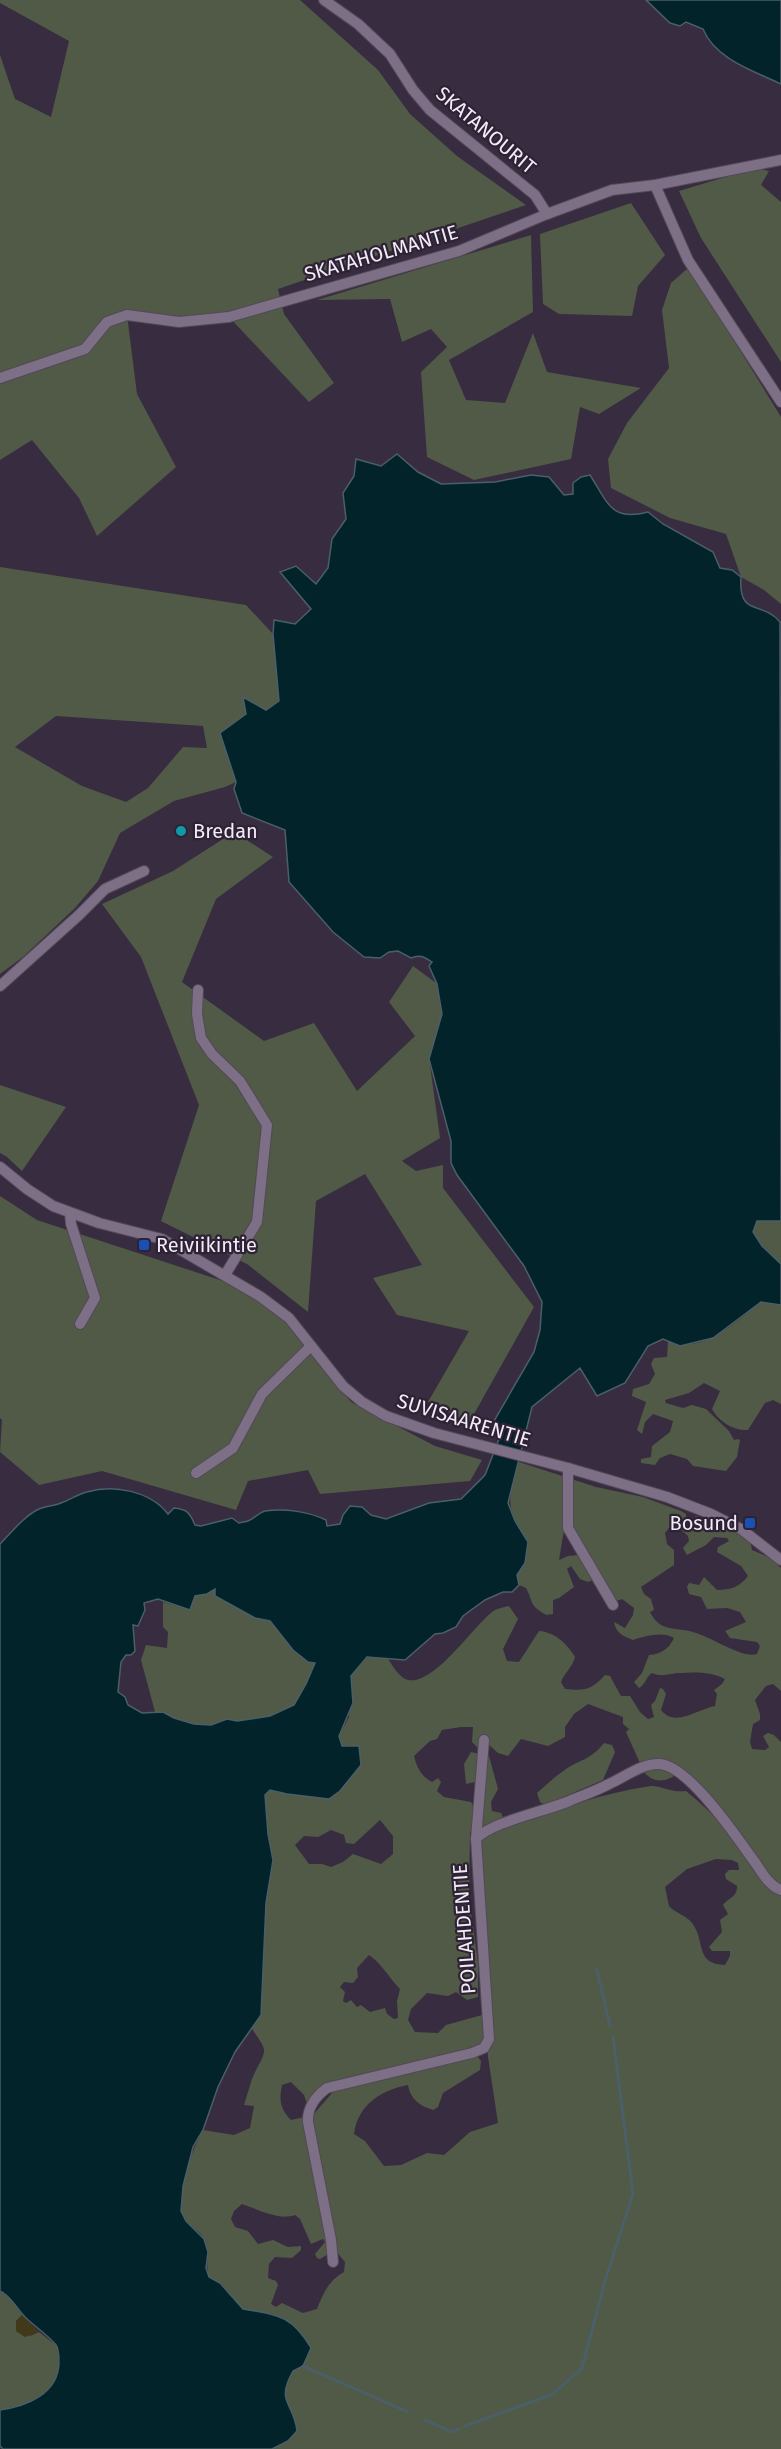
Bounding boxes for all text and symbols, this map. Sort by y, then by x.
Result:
street label: SKATANOURIT [431,81,541,179]
street label: SKATAHOLMANTIE [301,220,461,286]
place label: Bredan [193,819,258,843]
marker: Bredan [174,824,188,838]
place label: Reiviikintie [156,1233,257,1257]
marker: Reiviikintie [137,1238,151,1252]
street label: SUVISAARENTIE [394,1388,534,1452]
place label: Bosund [670,1511,738,1535]
marker: Bosund [743,1516,757,1530]
street label: POILAHDENTIE [447,1863,481,1995]

